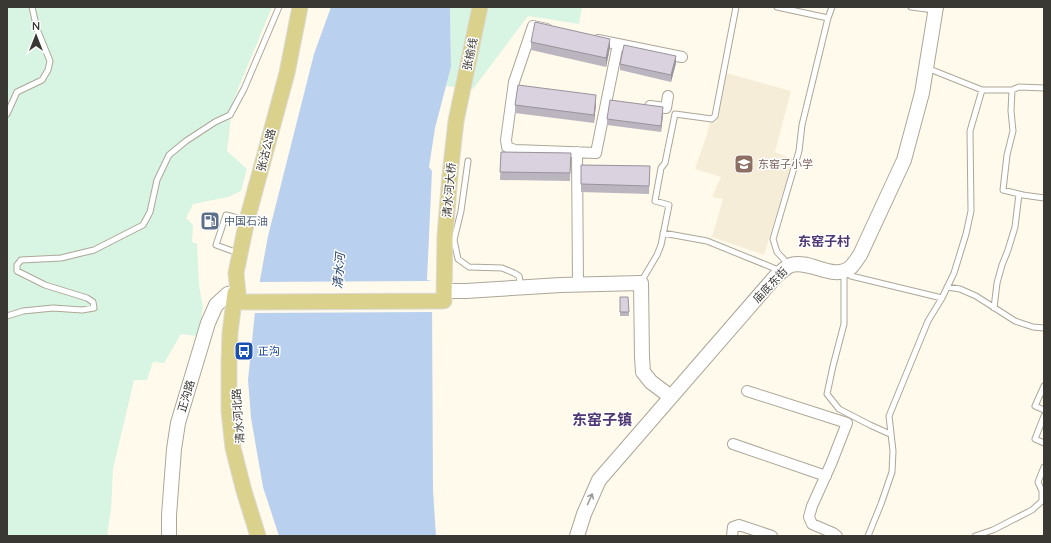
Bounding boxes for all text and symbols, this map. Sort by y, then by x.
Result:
north arrow [16,16,56,56]
text: N [32,19,40,33]
street label: 张榆线 [460,36,480,72]
street label: 张沽公路 [254,127,278,173]
school or university icon: 东窑子小学 [733,153,755,175]
place label: 东窑子小学 [758,157,813,171]
street label: 清水河大桥 [440,162,458,218]
fuel station icon: 中国石油 [199,210,221,232]
place label: 中国石油 [224,214,268,228]
district label: 东窑子村 [798,233,850,249]
water label: 清水河 [329,250,348,290]
street label: 庙底东街 [750,264,790,306]
bus stop icon: 正沟 [233,340,255,362]
place label: 正沟 [258,344,280,358]
street label: 正沟路 [174,378,198,414]
street label: 清水河北路 [229,388,247,444]
district label: 东窑子镇 [572,410,632,429]
one-way arrow [587,494,594,506]

